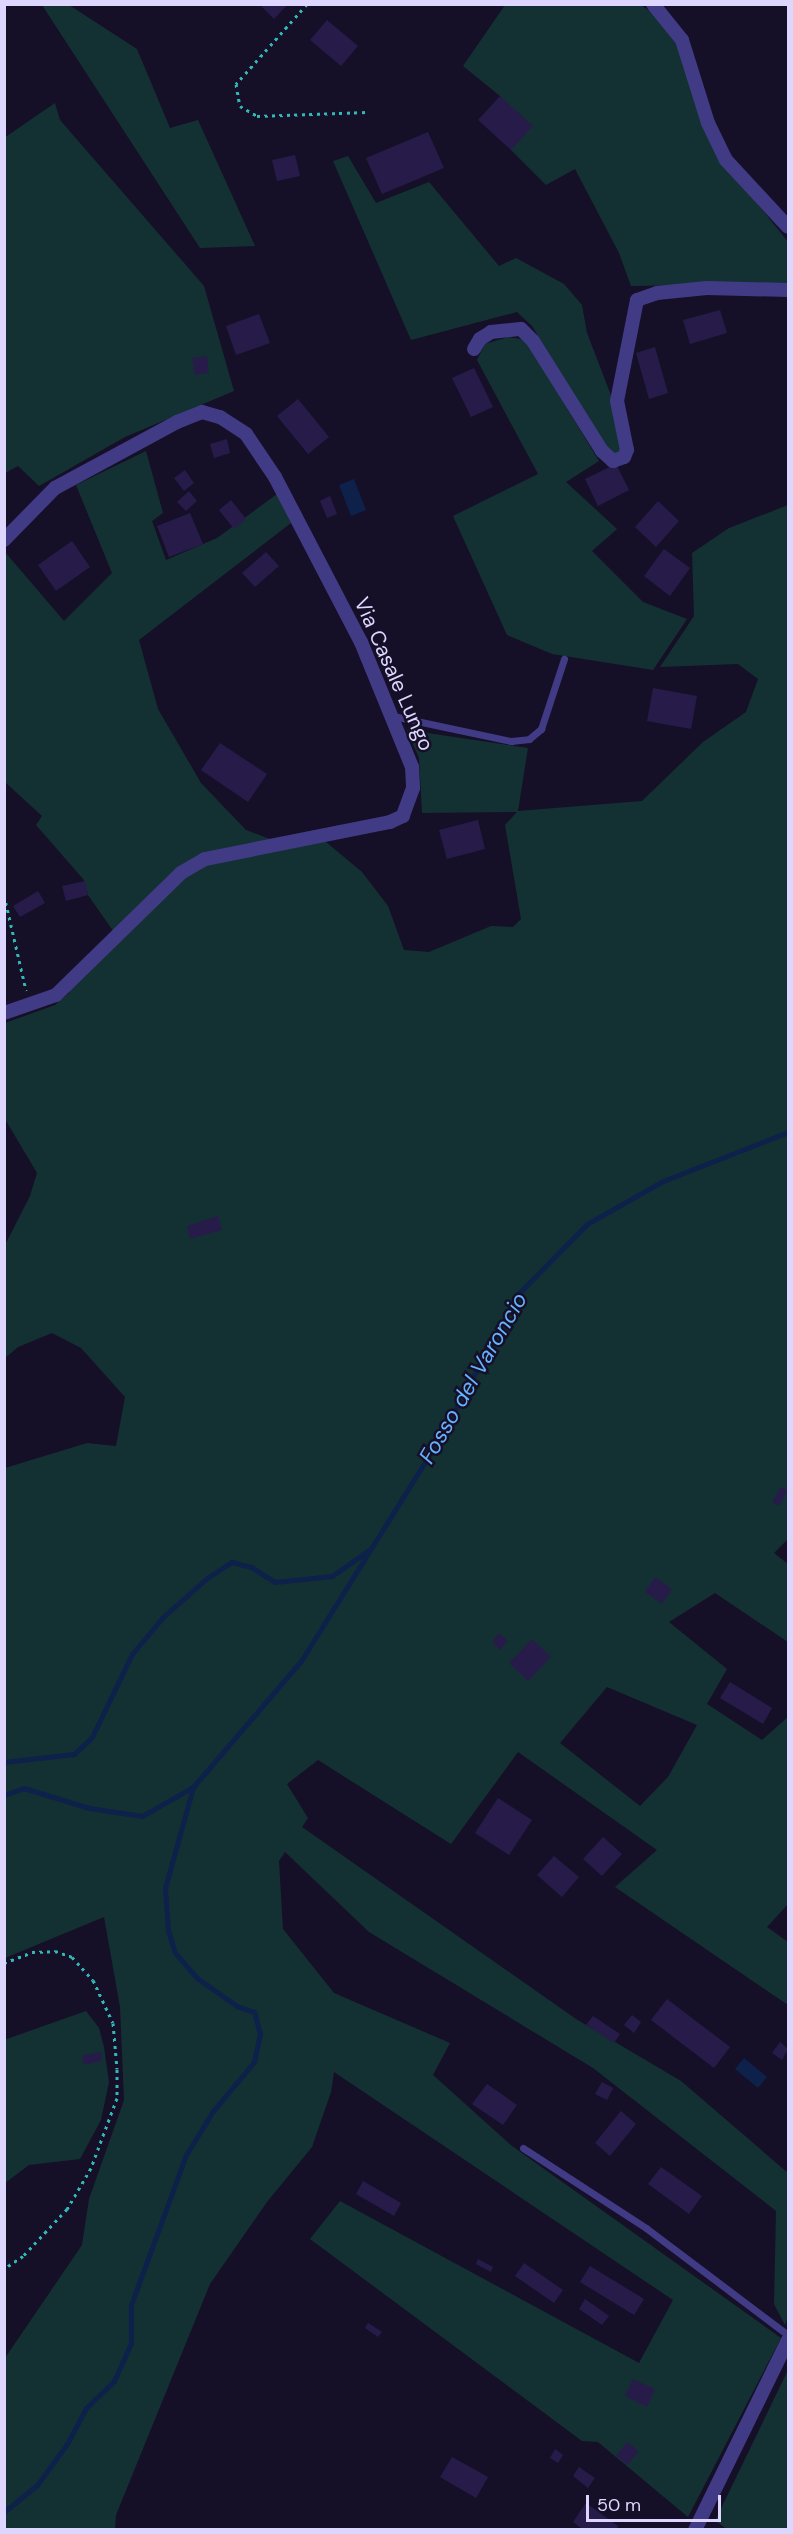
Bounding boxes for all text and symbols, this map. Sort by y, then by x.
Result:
street label: Via Casale Lungo [349,593,439,755]
water label: Fosso del Varoncio [413,1288,533,1468]
scale bar [589,2483,724,2521]
text: 50 m [597,2493,641,2517]

